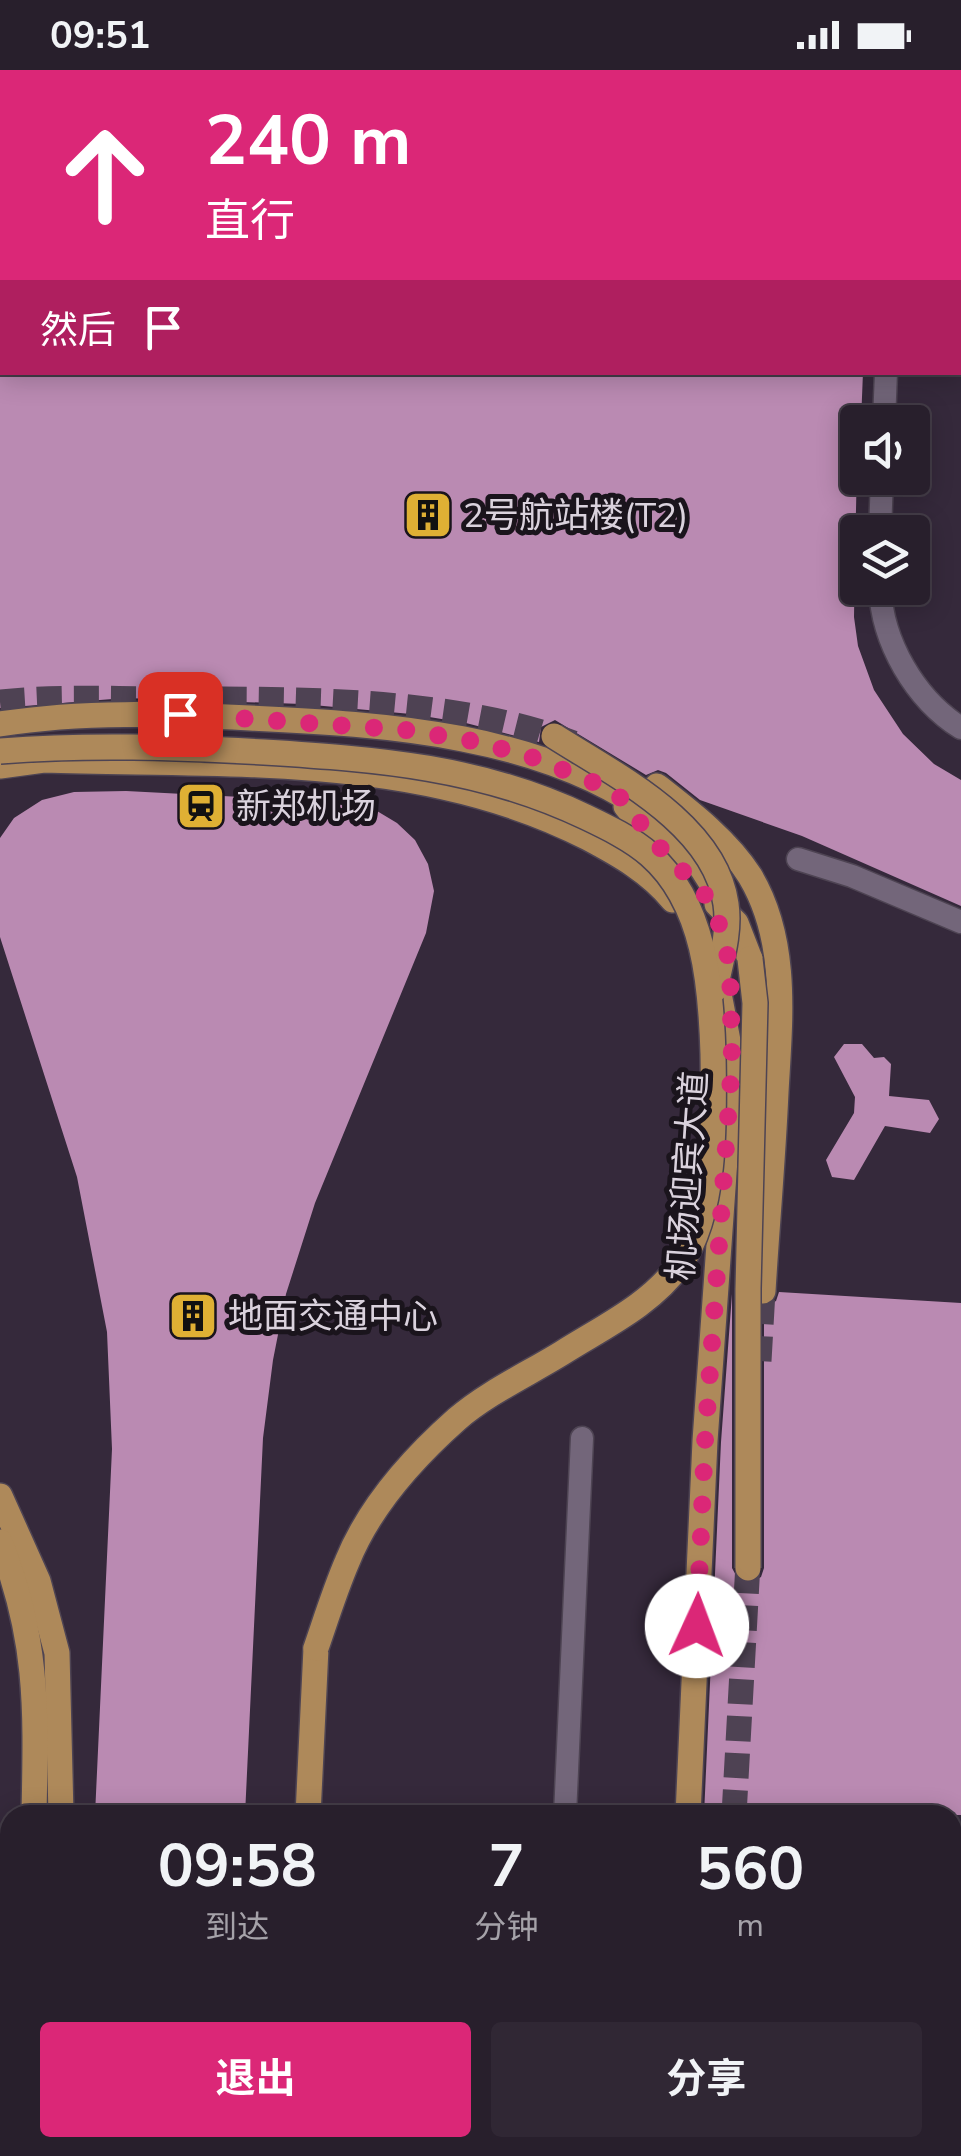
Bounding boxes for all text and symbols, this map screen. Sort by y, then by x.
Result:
text: 09:51 [50,10,151,61]
text: 240 m [205,93,411,189]
icon: ahead [40,110,170,240]
text: 直行 [205,191,295,252]
icon: arrive [136,300,191,355]
text: 然后 [40,305,116,356]
map controls [840,405,930,605]
button: sound [840,405,930,495]
building icon: 2号航站楼(T2) [402,489,454,541]
place label: 2号航站楼(T2) [463,492,688,539]
button: layers [840,515,930,605]
pin [138,672,223,757]
icon: arrive [153,687,208,742]
station icon: 新郑机场 [175,780,227,832]
place label: 新郑机场 [236,783,376,830]
street label: 机场迎宾大道 [657,1070,719,1282]
building icon: 地面交通中心 [167,1290,219,1342]
place label: 地面交通中心 [228,1293,438,1340]
position arrow [645,1574,749,1678]
text: 09:58 [158,1825,317,1907]
text: 7 [488,1825,524,1907]
text: 560 [696,1828,804,1910]
text: m [737,1904,764,1947]
text: 到达 [205,1906,269,1949]
text: 分钟 [474,1906,538,1949]
button: 退出 [40,2022,471,2137]
button: 分享 [491,2022,922,2137]

